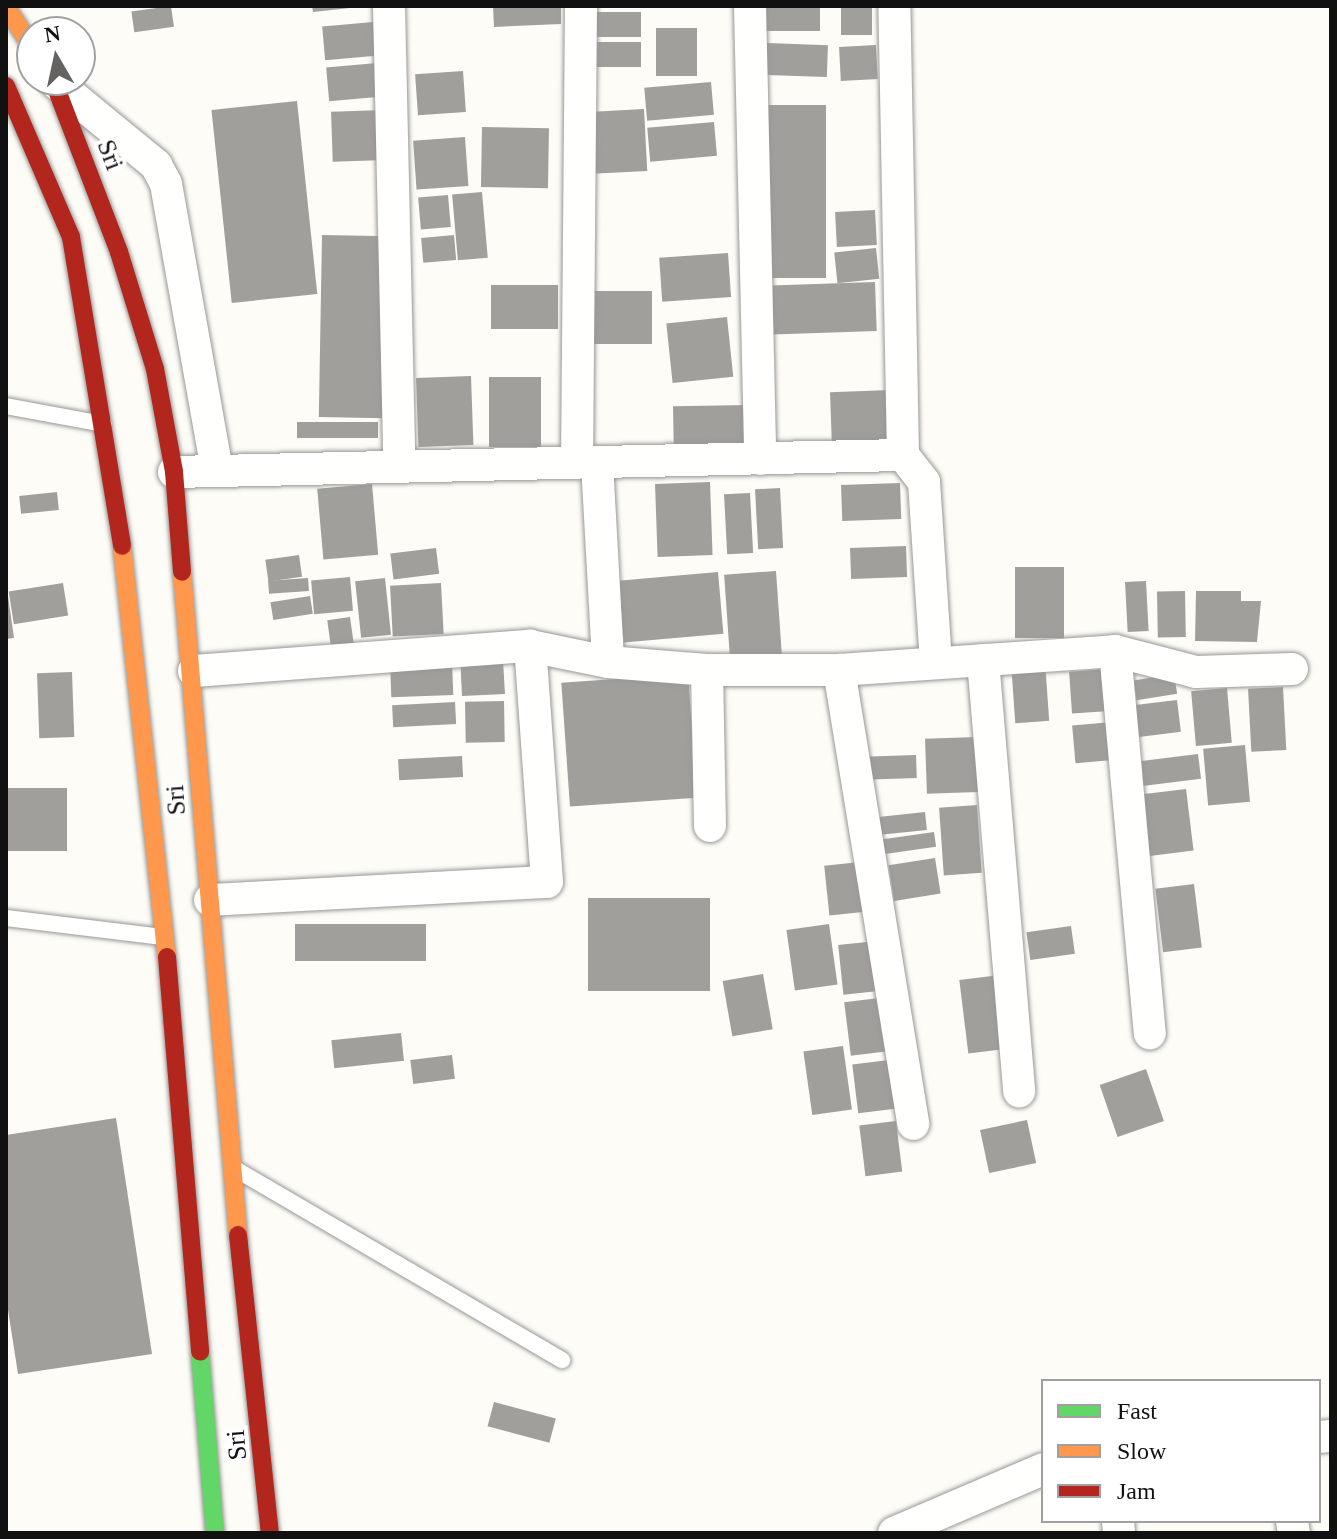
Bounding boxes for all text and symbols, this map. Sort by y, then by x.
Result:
north arrow [16,16,96,96]
text: N [43,20,62,47]
street label: Sri [90,135,130,175]
street label: Sri [159,784,193,816]
legend [1041,1379,1321,1523]
text: Fast [1117,1398,1157,1424]
street label: Sri [220,1429,254,1461]
text: Slow [1117,1438,1166,1464]
text: Jam [1117,1478,1156,1504]

